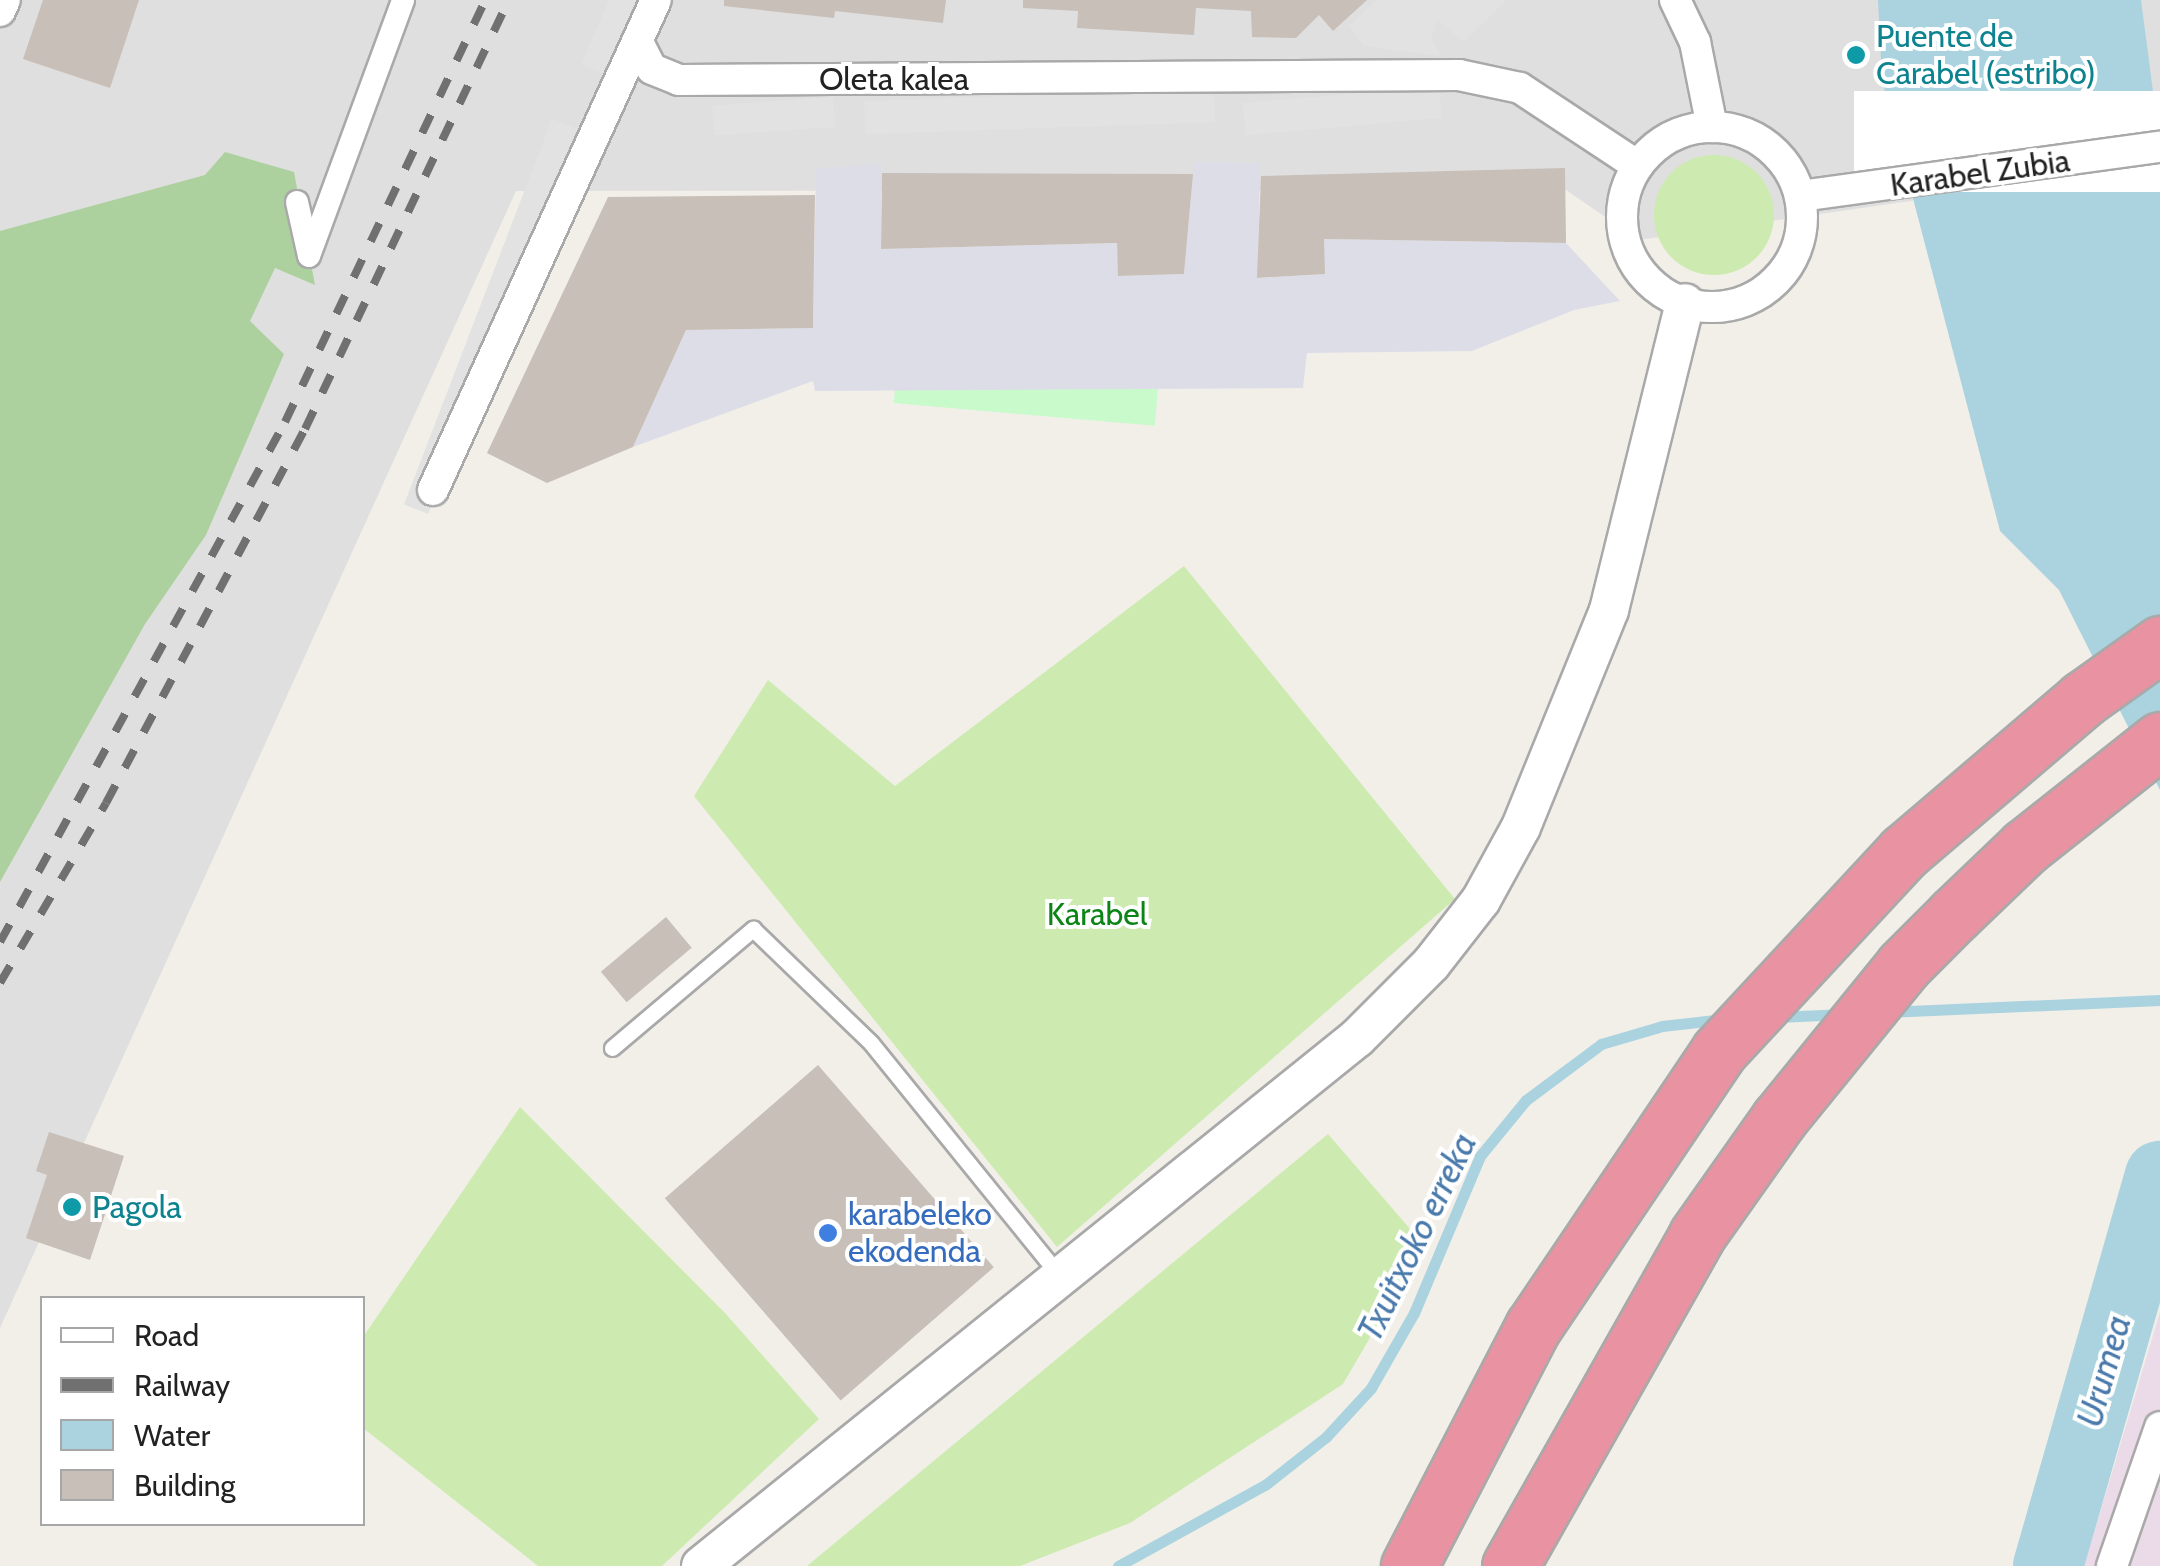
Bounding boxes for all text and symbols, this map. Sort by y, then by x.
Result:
place label: Puente de Carabel (estribo) [1876,18,2096,93]
marker: Puente de Carabel (estribo) [1845,44,1867,66]
street label: Oleta kalea [819,60,969,98]
street label: Karabel Zubia [1888,141,2072,205]
park label: Karabel [1047,895,1147,933]
water label: Txuitxoko erreka [1349,1126,1485,1348]
place label: Pagola [92,1188,182,1226]
marker: Pagola [61,1196,83,1218]
place label: karabeleko ekodenda [848,1196,992,1271]
marker: karabeleko ekodenda [817,1222,839,1244]
legend [40,1296,365,1526]
water label: Urumea [2068,1310,2140,1432]
text: Road [134,1317,199,1354]
text: Railway [134,1367,230,1404]
text: Water [134,1417,210,1454]
text: Building [134,1467,236,1504]

